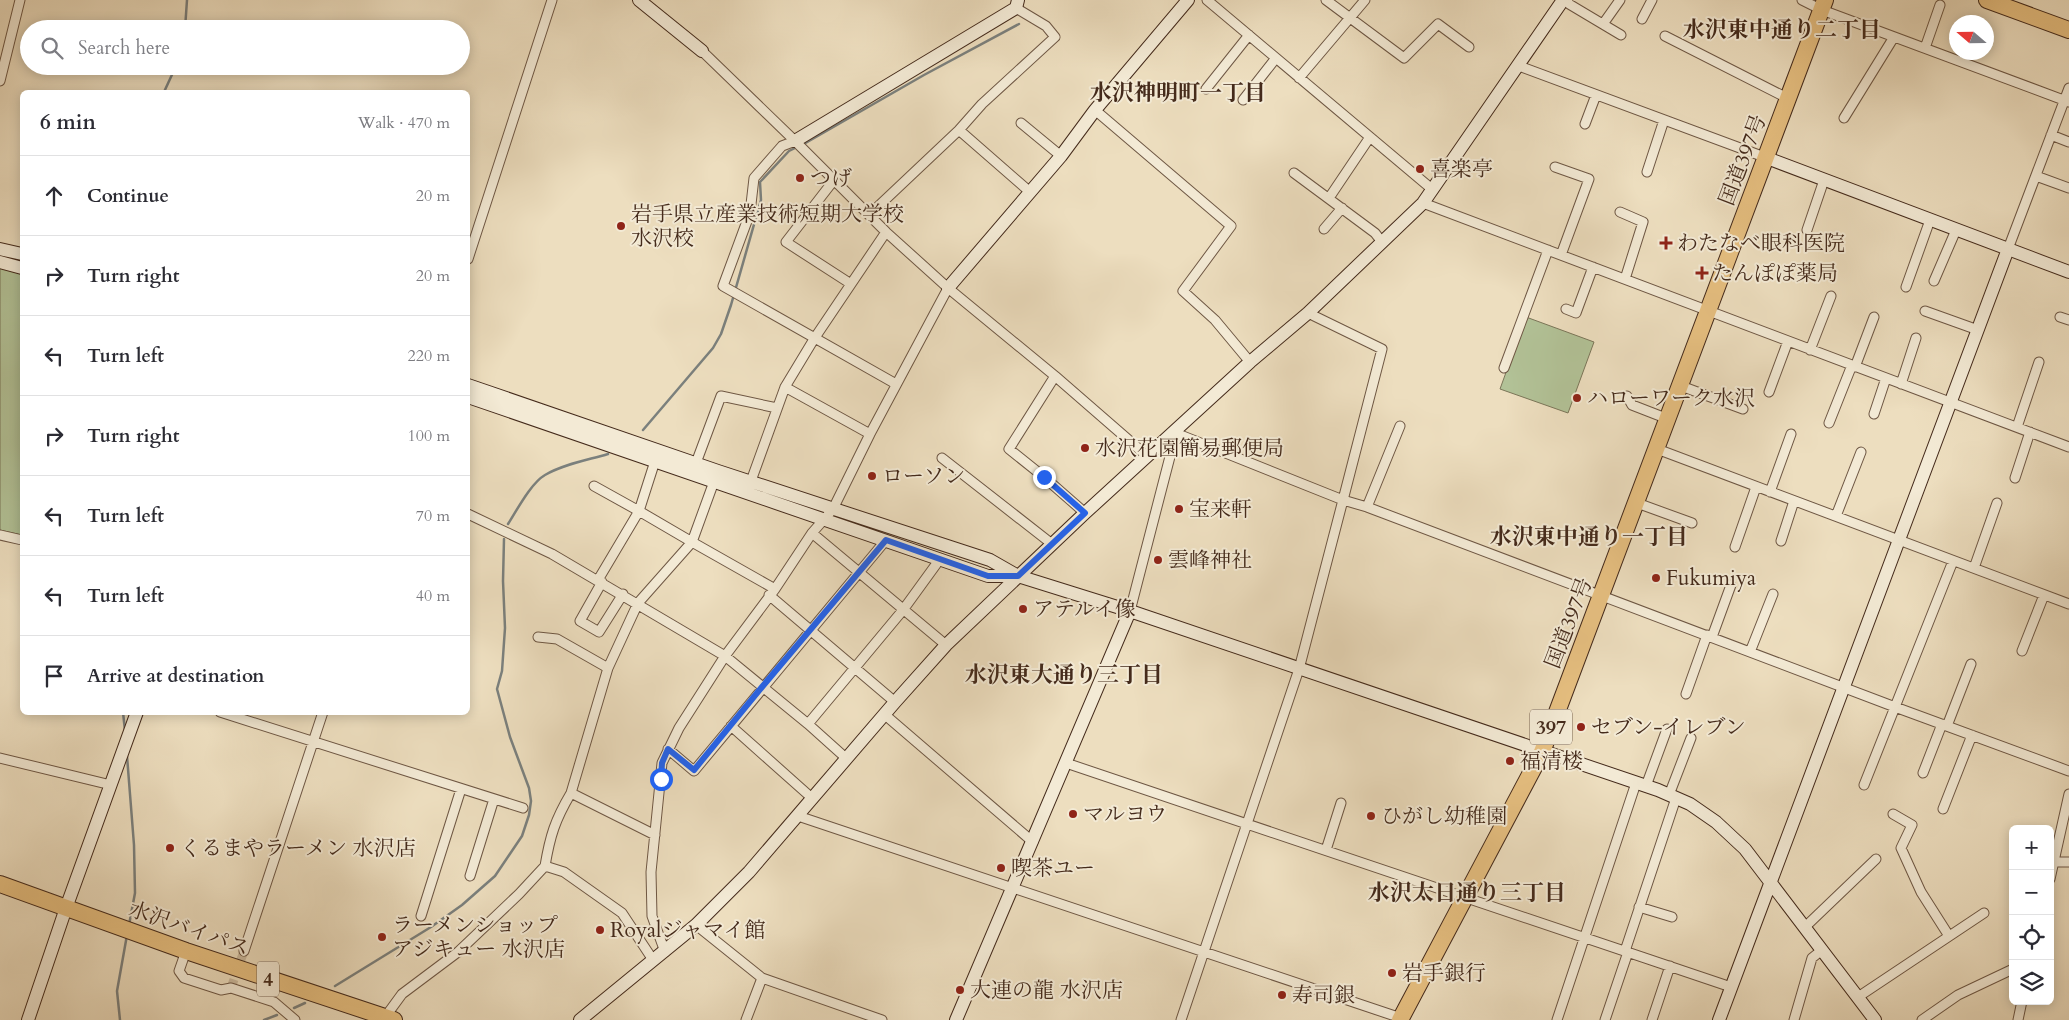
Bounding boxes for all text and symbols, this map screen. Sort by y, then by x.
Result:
district label: 水沢東中通り二丁目 [1683,15,1881,45]
north arrow [1949,15,1994,60]
search box [20,20,470,75]
icon: search [38,34,66,62]
text: Search here [78,35,170,61]
district label: 水沢神明町一丁目 [1090,78,1266,108]
text: 6 min [40,108,96,137]
street label: 国道397号 [1712,110,1774,210]
text: Walk · 470 m [358,112,450,134]
place label: 喜楽亭 [1430,155,1493,184]
marker: 喜楽亭 [1414,163,1426,175]
place label: つげ [810,164,852,193]
marker: つげ [794,172,806,184]
icon: ahead [40,182,68,210]
text: Continue [87,183,169,209]
text: 20 m [416,185,450,207]
place label: 岩手県立産業技術短期大学校 水沢校 [631,200,904,253]
marker: 岩手県立産業技術短期大学校 水沢校 [615,220,627,232]
place label: わたなべ眼科医院 [1677,229,1845,258]
marker: わたなべ眼科医院 [1659,236,1673,250]
place label: たんぽぽ薬局 [1712,259,1838,288]
icon: right [40,262,68,290]
text: Turn right [87,263,179,289]
text: 20 m [416,265,450,287]
marker: たんぽぽ薬局 [1696,267,1708,279]
icon: left [40,342,68,370]
text: Turn left [87,343,164,369]
text: 220 m [408,345,450,367]
place label: ハローワーク水沢 [1587,384,1755,413]
marker: ハローワーク水沢 [1571,392,1583,404]
icon: right [40,422,68,450]
text: Turn right [87,423,179,449]
text: 100 m [408,425,450,447]
place label: 水沢花園簡易郵便局 [1095,434,1284,463]
marker: 水沢花園簡易郵便局 [1079,442,1091,454]
place label: ローソン [882,462,965,491]
route end [1033,466,1056,489]
marker: ローソン [866,470,878,482]
place label: 宝来軒 [1189,495,1252,524]
icon: left [40,502,68,530]
text: Turn left [87,503,164,529]
marker: 宝来軒 [1173,503,1185,515]
text: 70 m [416,505,450,527]
district label: 水沢東中通り一丁目 [1490,522,1688,552]
place label: 雲峰神社 [1168,546,1252,575]
marker: 雲峰神社 [1152,554,1164,566]
place label: Fukumiya [1666,564,1756,593]
marker: Fukumiya [1650,572,1662,584]
street label: 国道397号 [1538,573,1600,673]
icon: left [40,582,68,610]
text: Turn left [87,583,164,609]
text: 40 m [416,585,450,607]
place label: アテルイ像 [1033,595,1136,624]
marker: アテルイ像 [1017,603,1029,615]
district label: 水沢東大通り三丁目 [965,660,1163,690]
icon: arrive [40,662,68,690]
text: Arrive at destination [87,663,264,689]
road number: 397 [1530,710,1572,744]
place label: セブン-イレブン [1591,713,1746,742]
marker: セブン-イレブン [1575,721,1587,733]
place label: 福清楼 [1520,747,1583,776]
marker: 福清楼 [1504,755,1516,767]
route start [650,768,673,791]
place label: マルヨウ [1083,800,1167,829]
place label: ひがし幼稚園 [1381,802,1507,831]
marker: マルヨウ [1067,808,1079,820]
marker: ひがし幼稚園 [1365,810,1377,822]
map controls [2009,825,2054,1005]
button: + [2009,825,2054,870]
place label: くるまやラーメン 水沢店 [180,834,416,863]
marker: くるまやラーメン 水沢店 [164,842,176,854]
place label: 喫茶ユー [1011,854,1095,883]
marker: 喫茶ユー [995,862,1007,874]
button: − [2009,870,2054,915]
district label: 水沢太日通り三丁目 [1368,878,1566,908]
street label: 水沢バイパス [125,895,253,963]
place label: ラーメンショップ アジキュー 水沢店 [392,911,565,964]
button: locate [2009,915,2054,960]
place label: Royalジャマイ館 [610,916,766,945]
marker: Royalジャマイ館 [594,924,606,936]
marker: ラーメンショップ アジキュー 水沢店 [376,931,388,943]
place label: 岩手銀行 [1402,959,1486,988]
button: layers [2009,960,2054,1005]
road number: 4 [257,962,279,996]
marker: 岩手銀行 [1386,967,1398,979]
place label: 大連の龍 水沢店 [970,976,1123,1005]
place label: 寿司銀 [1292,981,1355,1010]
marker: 大連の龍 水沢店 [954,984,966,996]
marker: 寿司銀 [1276,989,1288,1001]

